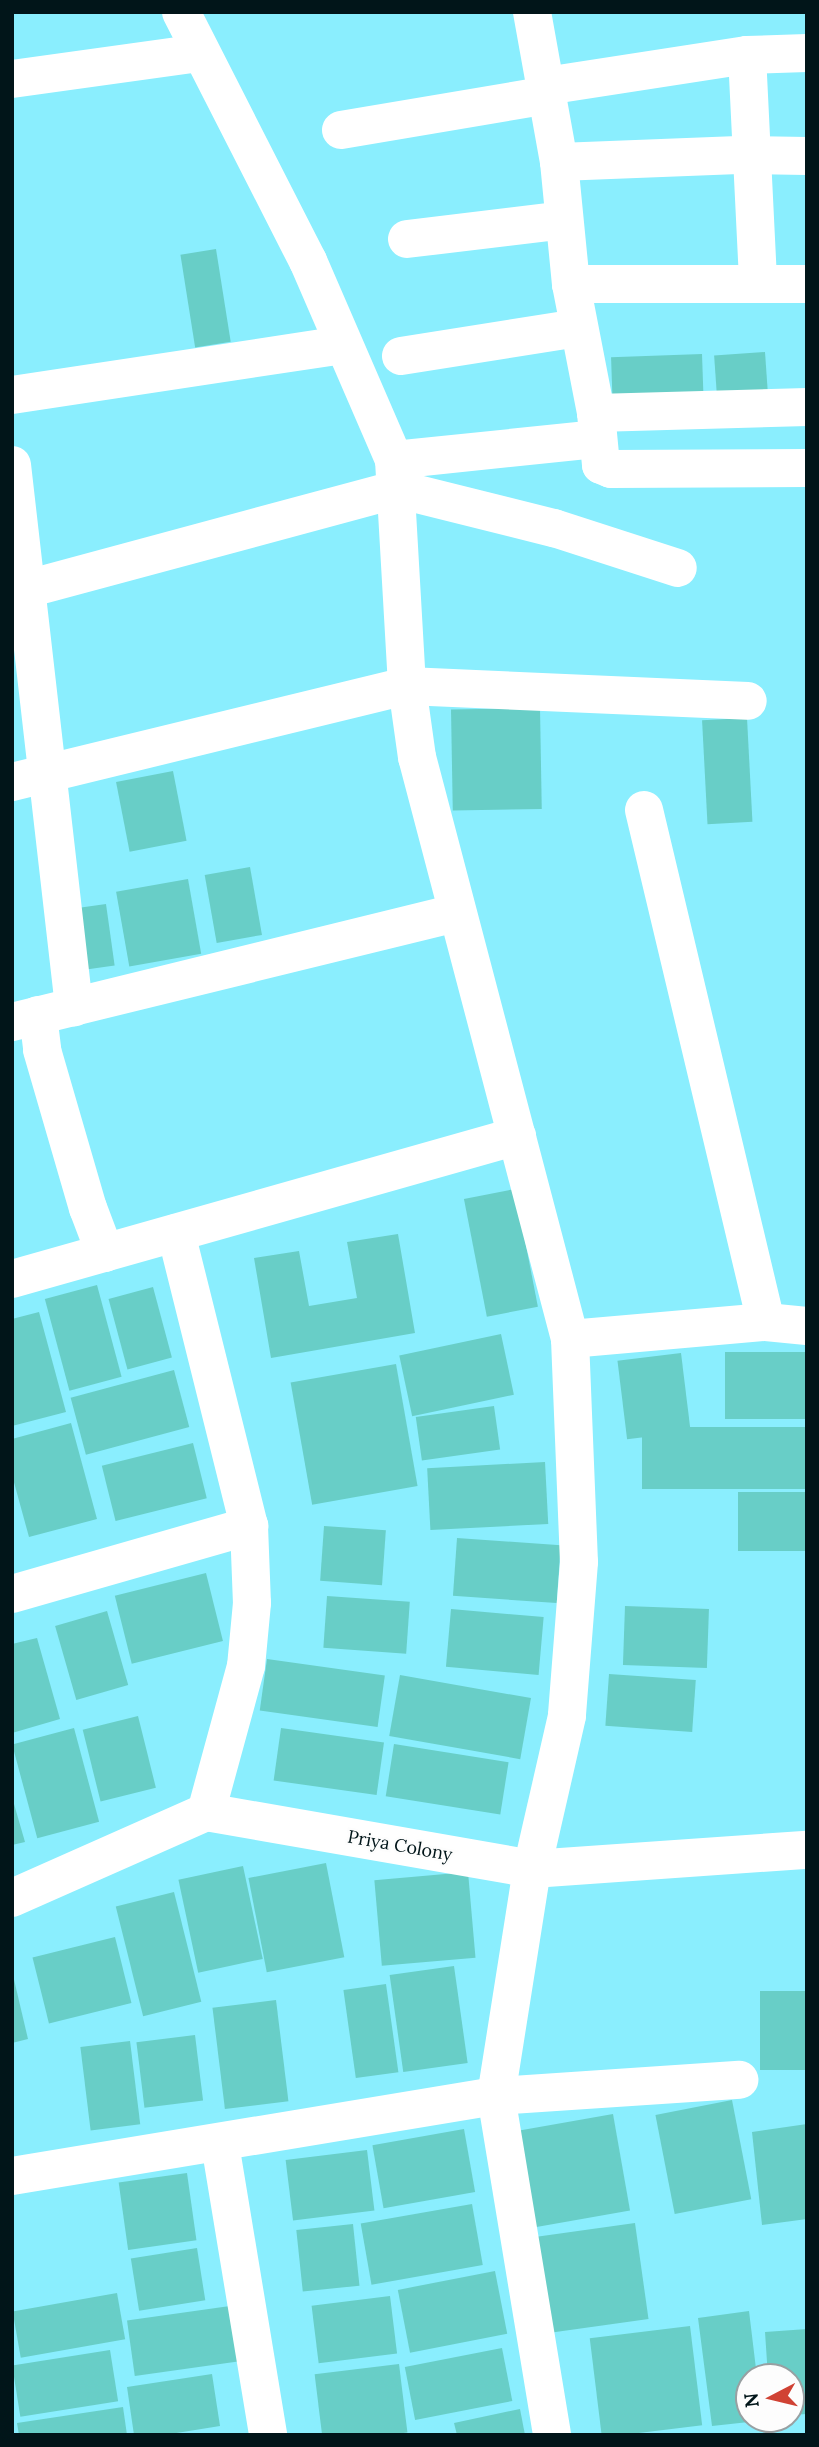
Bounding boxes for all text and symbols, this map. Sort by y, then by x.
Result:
street label: Priya Colony [346,1826,454,1866]
north arrow [735,2363,805,2433]
text: N [738,2392,764,2409]

